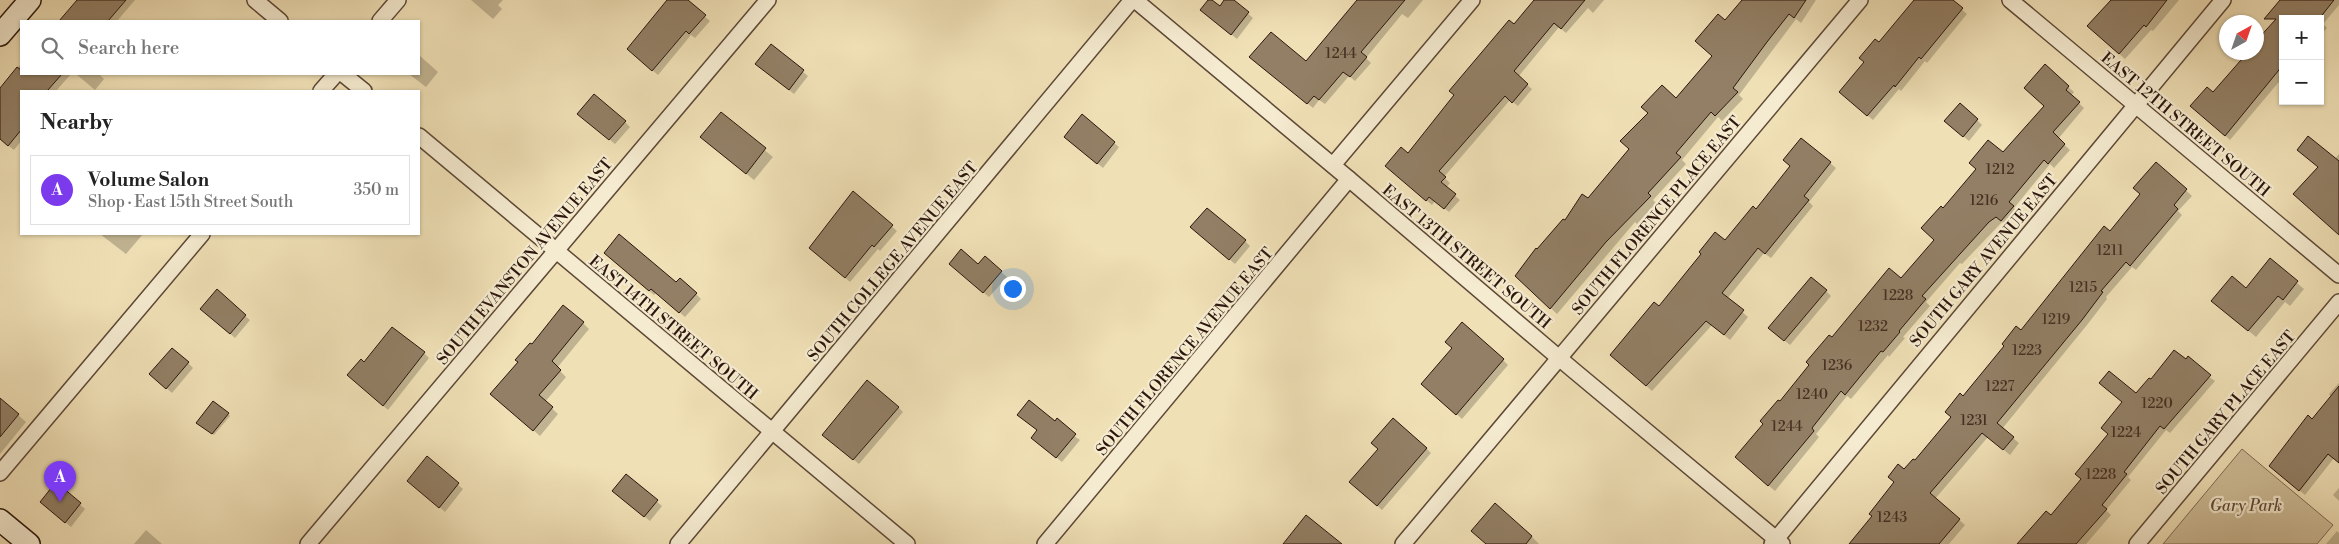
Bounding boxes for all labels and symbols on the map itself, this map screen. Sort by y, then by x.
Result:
north arrow [2219,15,2264,60]
house number: 1244 [1325,45,1357,63]
street label: EAST 12TH STREET SOUTH [2097,48,2274,202]
street label: SOUTH FLORENCE PLACE EAST [1568,112,1746,319]
street label: SOUTH EVANSTON AVENUE EAST [432,154,617,369]
street label: SOUTH COLLEGE AVENUE EAST [803,158,982,366]
house number: 1212 [1986,161,2014,179]
street label: SOUTH GARY AVENUE EAST [1906,170,2062,351]
street label: EAST 13TH STREET SOUTH [1378,180,1555,333]
house number: 1216 [1970,192,1999,210]
house number: 1211 [2097,242,2123,260]
street label: SOUTH FLORENCE AVENUE EAST [1092,244,1278,460]
street label: EAST 14TH STREET SOUTH [585,251,762,404]
your location [1000,276,1026,302]
house number: 1215 [2069,279,2097,297]
house number: 1228 [1883,287,1913,305]
house number: 1219 [2042,311,2070,329]
house number: 1232 [1858,318,1888,336]
street label: SOUTH GARY PLACE EAST [2151,327,2300,499]
house number: 1223 [2012,342,2042,360]
house number: 1236 [1822,357,1853,375]
house number: 1227 [1985,378,2015,396]
house number: 1240 [1796,386,1828,404]
house number: 1220 [2141,395,2173,413]
house number: 1231 [1960,412,1988,430]
house number: 1244 [1771,418,1803,436]
house number: 1224 [2111,424,2141,442]
pin: A [44,461,76,502]
house number: 1228 [2086,466,2116,484]
park label: Gary Park [2210,496,2282,516]
house number: 1243 [1877,509,1908,527]

